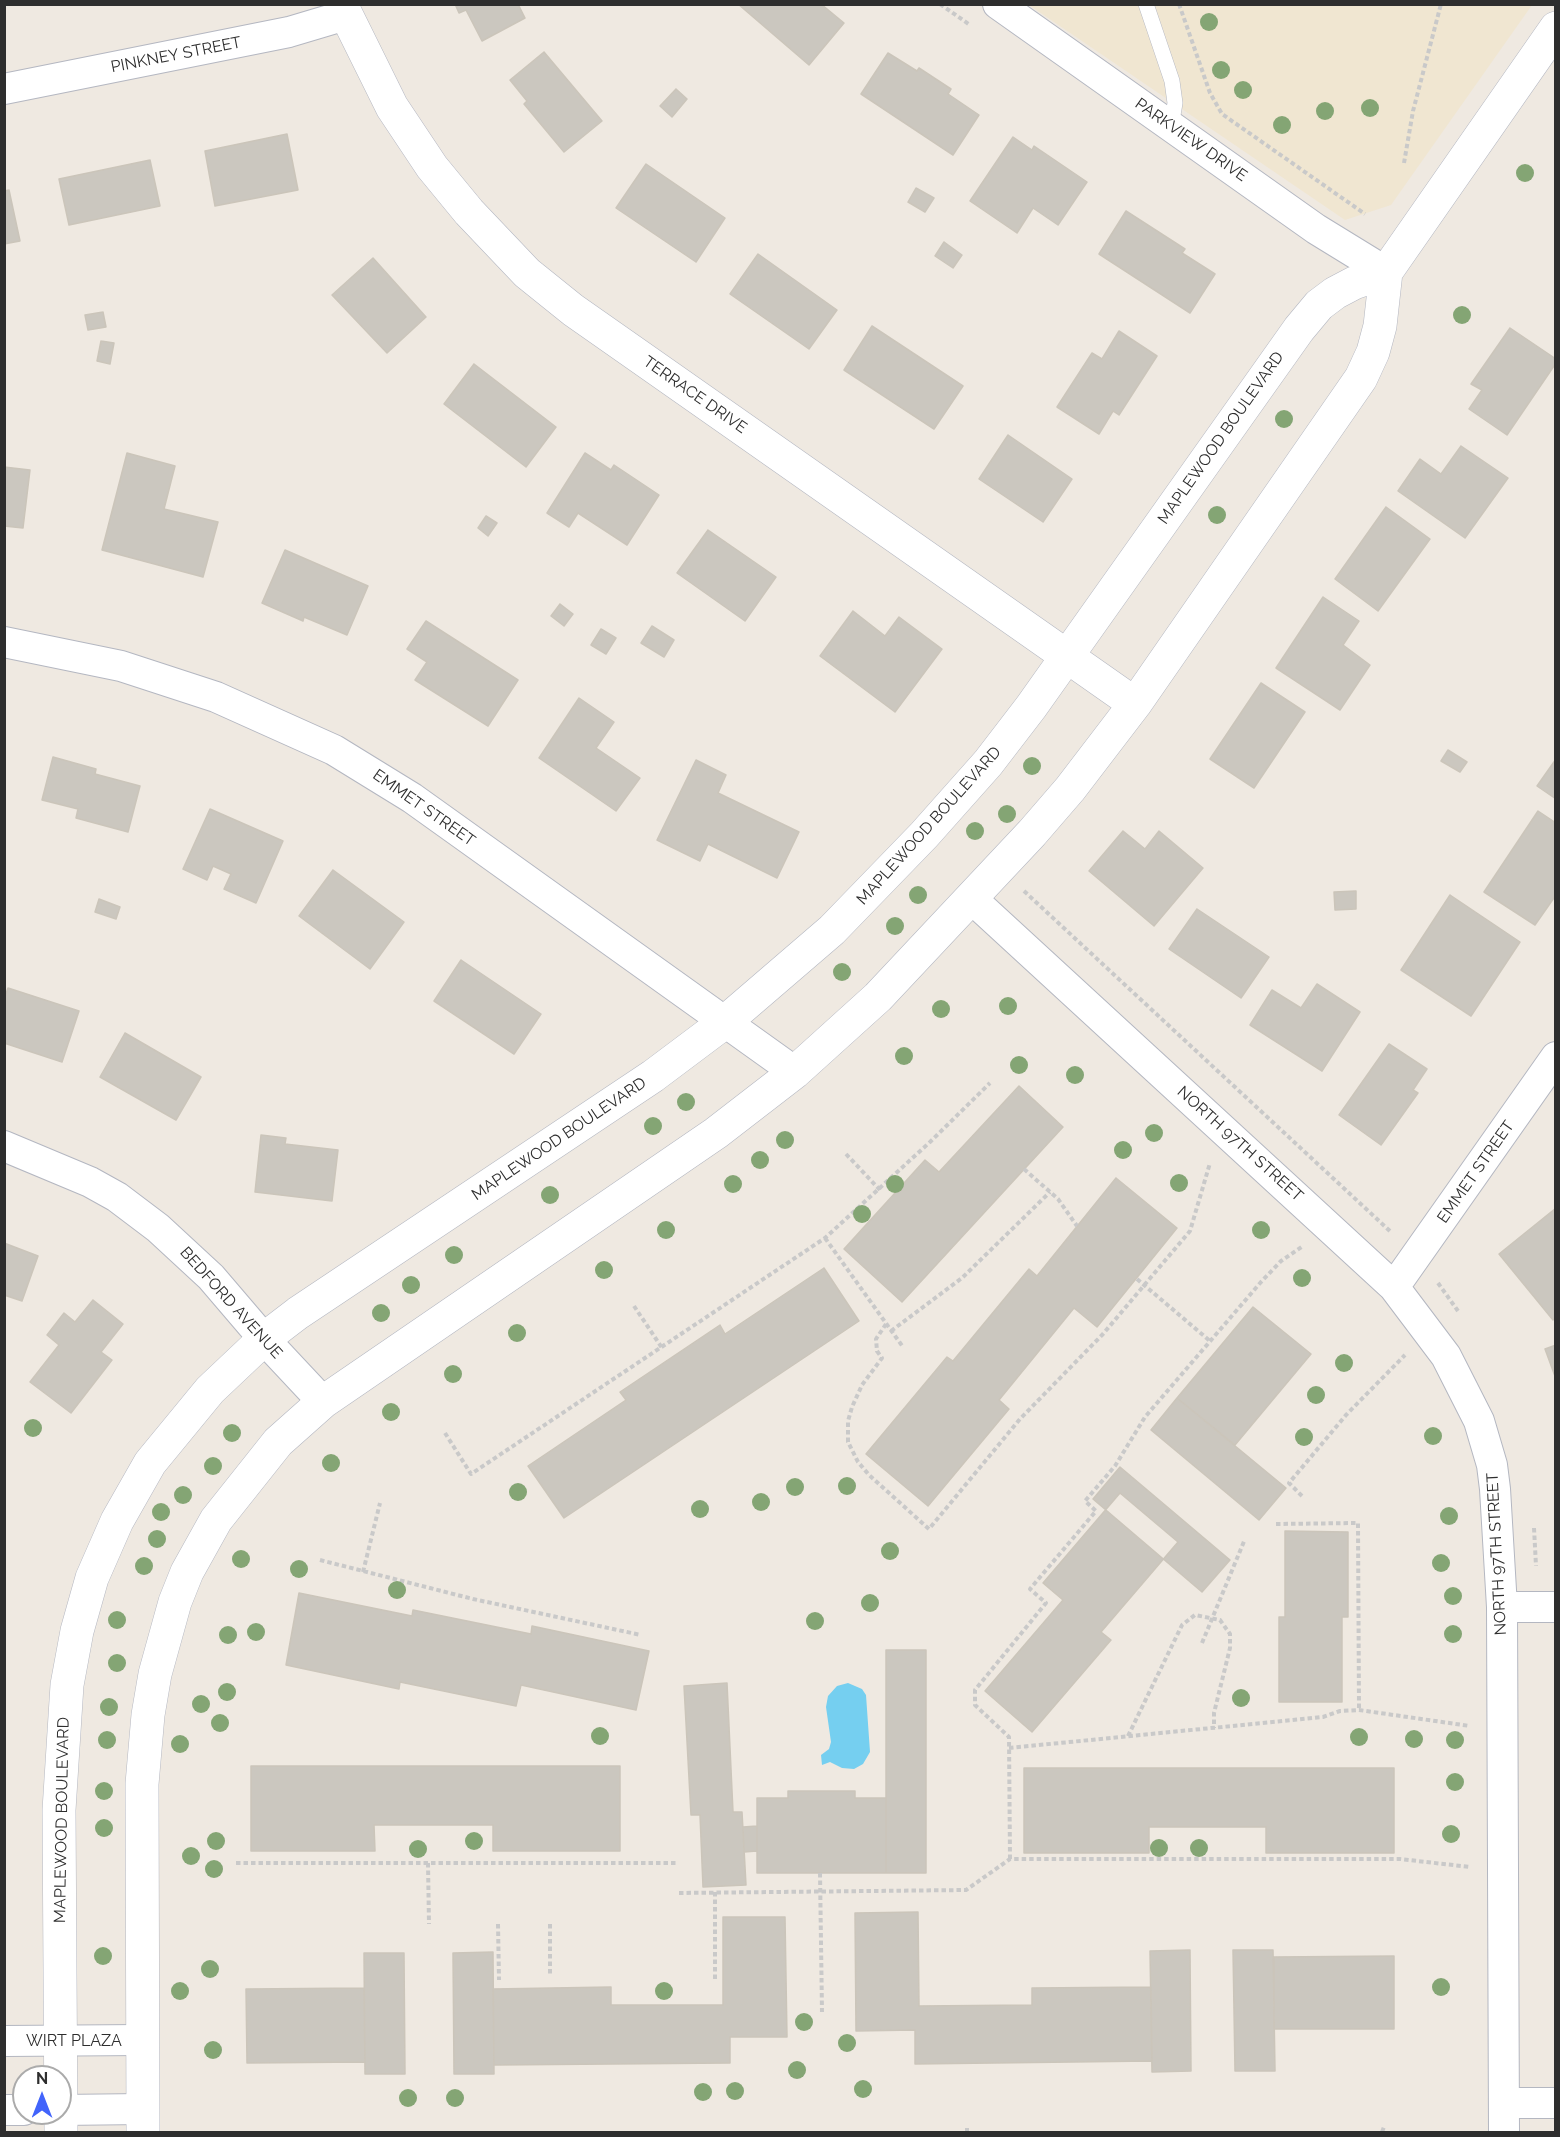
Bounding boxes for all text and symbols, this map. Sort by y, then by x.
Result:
street label: PINKNEY STREET [109,33,243,77]
street label: PARKVIEW DRIVE [1131,94,1251,186]
street label: MAPLEWOOD BOULEVARD [1154,348,1288,528]
street label: TERRACE DRIVE [640,352,750,438]
street label: MAPLEWOOD BOULEVARD [853,743,1005,909]
street label: EMMET STREET [369,766,479,850]
street label: MAPLEWOOD BOULEVARD [468,1073,650,1205]
street label: NORTH 97TH STREET [1173,1082,1307,1206]
street label: EMMET STREET [1434,1117,1518,1227]
street label: BEDFORD AVENUE [176,1243,286,1363]
street label: NORTH 97TH STREET [1483,1472,1511,1636]
street label: MAPLEWOOD BOULEVARD [51,1717,73,1923]
street label: WIRT PLAZA [26,2031,122,2051]
north arrow [12,2065,72,2125]
text: N [36,2069,48,2088]

